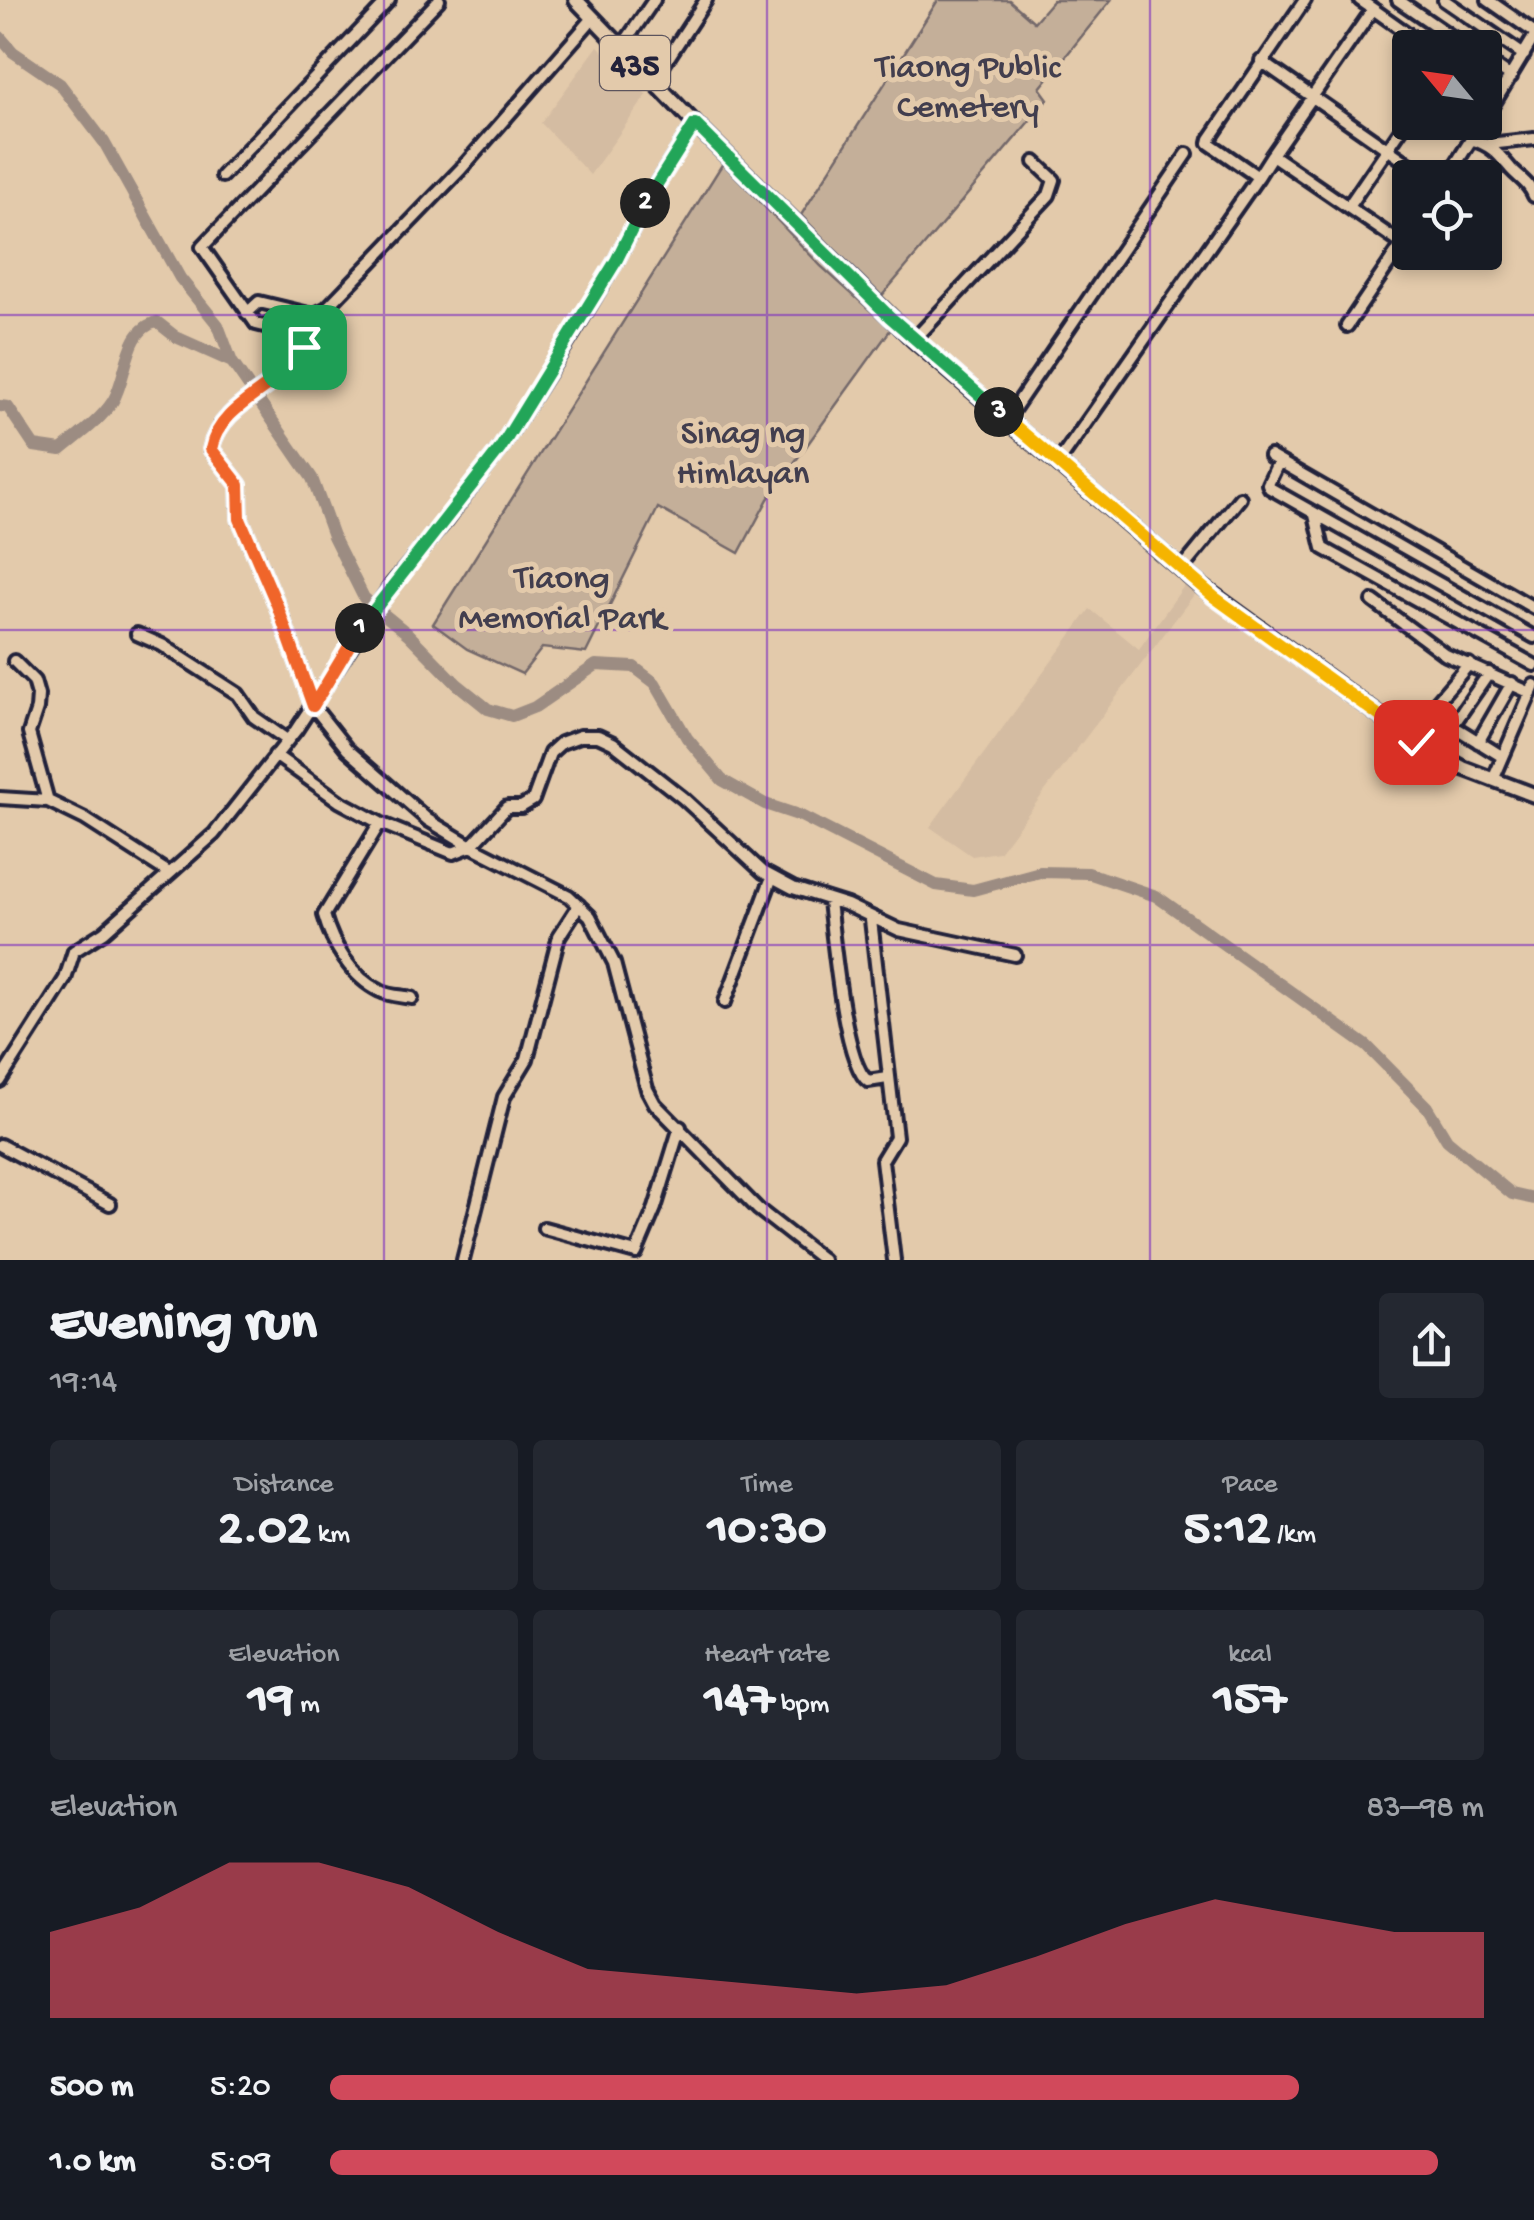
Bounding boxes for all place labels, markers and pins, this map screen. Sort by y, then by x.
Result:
pin: 2 [620,178,670,228]
pin [262,305,347,390]
pin: 3 [974,387,1024,437]
pin: 1 [335,603,385,653]
pin [1374,700,1459,785]

